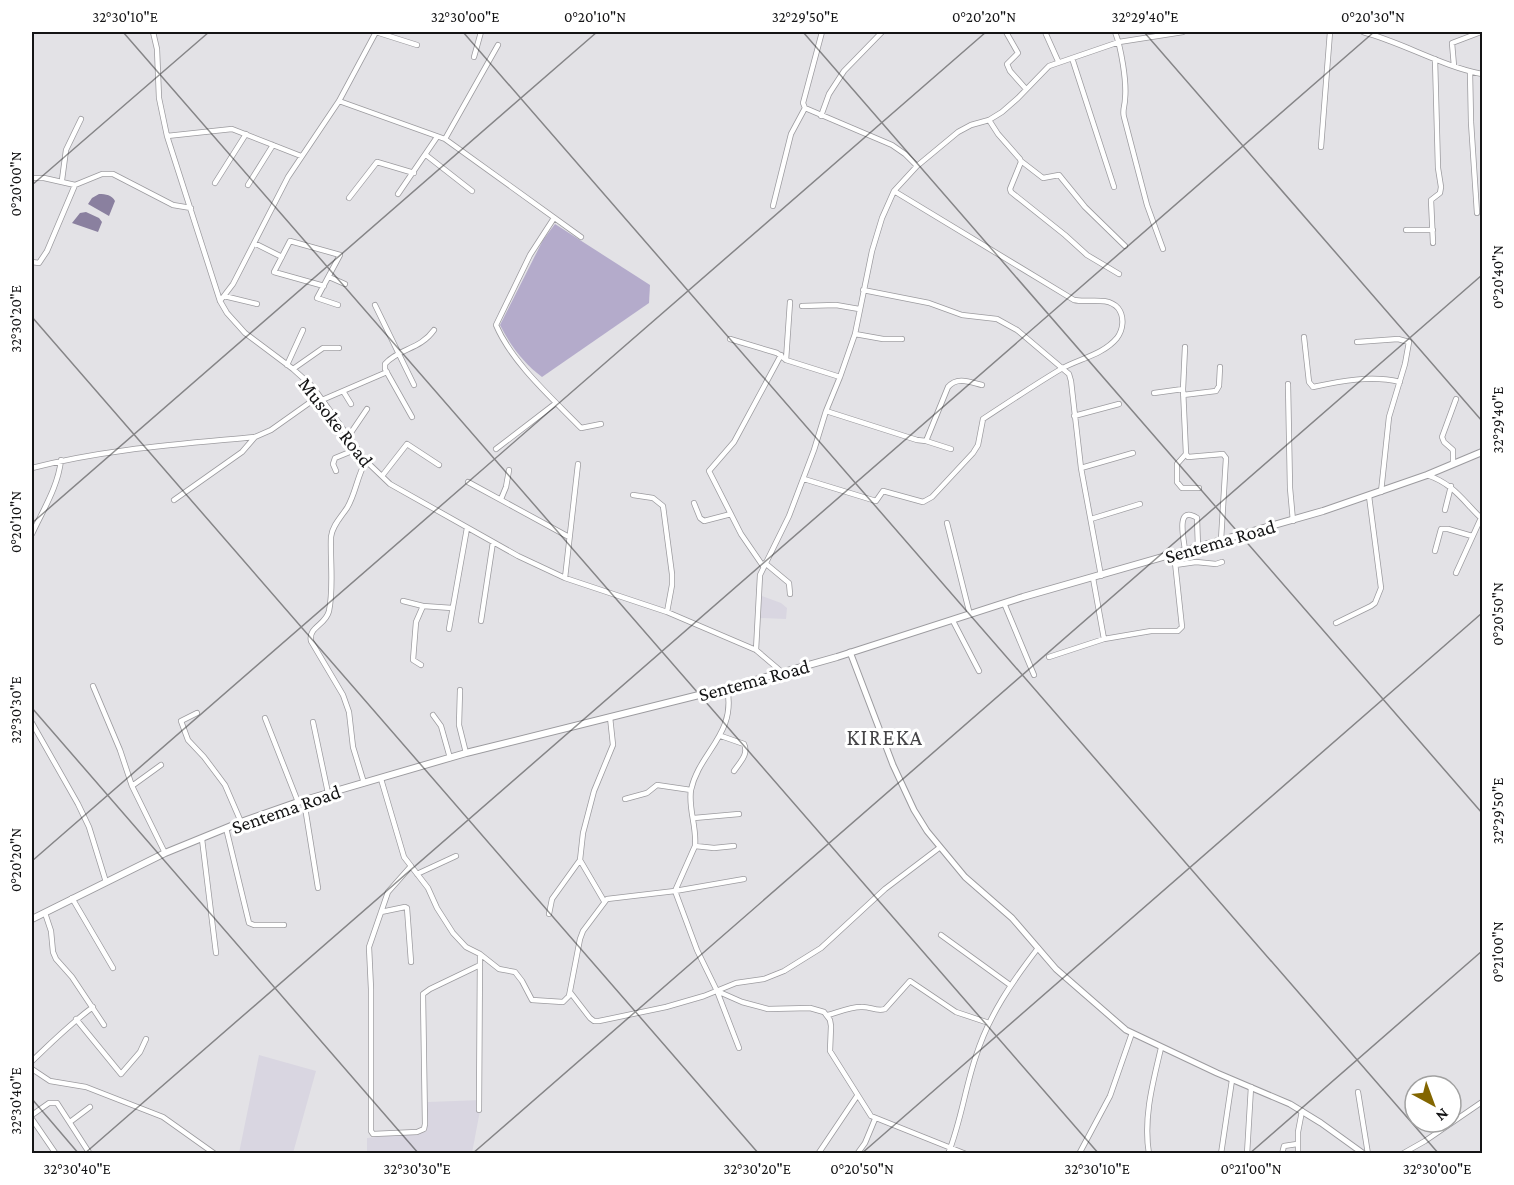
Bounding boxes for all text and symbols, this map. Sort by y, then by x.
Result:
text: 32°30'10"E [92,9,158,25]
text: 32°30'00"E [431,9,499,25]
text: 0°20'10"N [564,9,626,25]
text: 32°29'50"E [772,9,838,25]
text: 0°20'20"N [952,9,1016,25]
text: 32°29'40"E [1112,9,1178,25]
text: 0°20'30"N [1341,9,1405,25]
text: 0°20'00"N [8,151,24,217]
text: 0°20'40"N [1490,245,1506,309]
text: 32°30'20"E [8,285,24,353]
street label: Musoke Road [294,373,378,471]
text: 32°29'40"E [1490,387,1506,453]
text: 0°20'10"N [8,491,24,553]
street label: Sentema Road [1162,515,1278,567]
text: 0°20'50"N [1490,582,1506,646]
street label: Sentema Road [696,655,812,705]
text: 32°30'30"E [8,676,24,744]
district label: KIREKA [846,725,924,750]
text: 32°29'50"E [1490,778,1506,844]
street label: Sentema Road [229,780,344,838]
text: 0°20'20"N [8,828,24,892]
text: 0°21'00"N [1490,921,1506,983]
text: 32°30'40"E [8,1067,24,1135]
north arrow [1403,1074,1463,1134]
text: N [1433,1105,1452,1125]
text: 32°30'40"E [43,1161,111,1177]
text: 32°30'30"E [383,1161,451,1177]
text: 32°30'20"E [723,1161,791,1177]
text: 0°20'50"N [830,1161,894,1177]
text: 32°30'10"E [1064,1161,1130,1177]
text: 0°21'00"N [1220,1161,1282,1177]
text: 32°30'00"E [1403,1161,1471,1177]

